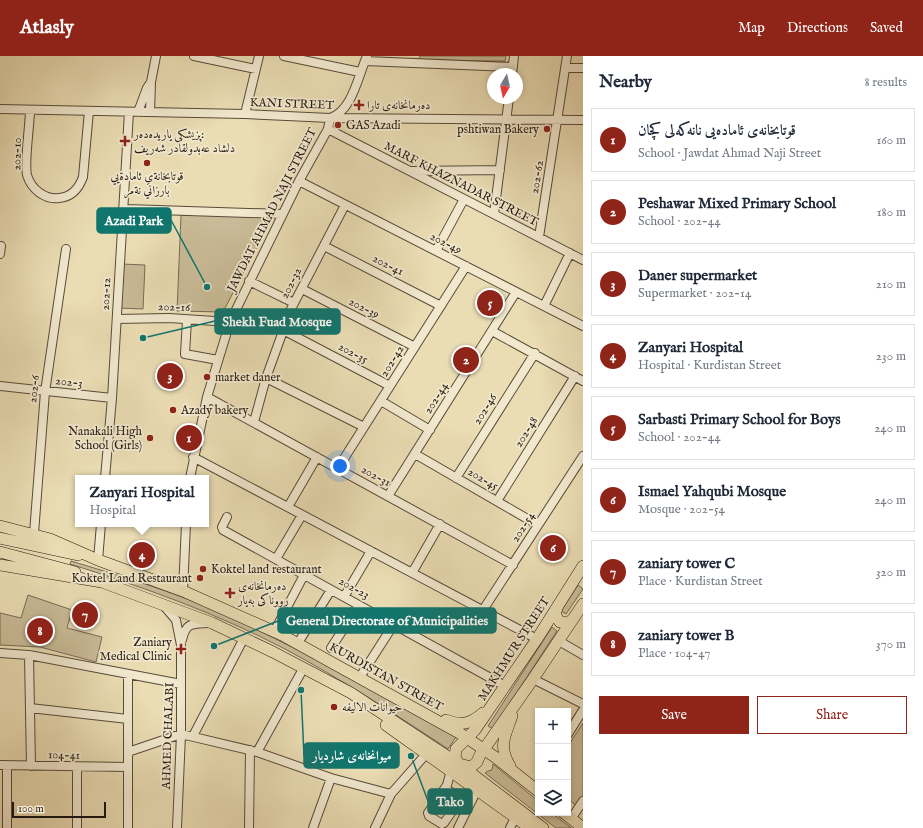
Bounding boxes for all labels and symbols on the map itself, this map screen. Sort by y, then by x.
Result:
north arrow [487,68,523,104]
street label: KANI STREET [250,95,335,113]
place label: دەرمانخانەی تارا [367,98,431,113]
marker: دەرمانخانەی تارا [354,100,364,110]
place label: GAS Azadi [346,118,401,133]
marker: GAS Azadi [333,120,343,130]
place label: pshtiwan Bakery [457,122,539,138]
marker: pshtiwan Bakery [542,124,552,134]
street label: JAWDAT AHMAD NAJI STREET [223,125,321,297]
place label: پزیشکی یاریدەدەر: دلشاد عەبدولقادر شەریف [133,127,235,156]
marker: پزیشکی یاریدەدەر: دلشاد عەبدولقادر شەریف [119,135,131,147]
street label: 202-10 [9,137,25,171]
street label: MARF KHAZNADAR STREET [381,139,541,230]
marker: قوتابخانةي ئامادةيي بارزاني نةمر [142,158,152,168]
street label: 202-62 [527,159,547,195]
place label: قوتابخانةي ئامادةيي بارزاني نةمر [111,169,183,200]
callout: Azadi Park [97,208,171,233]
text: Azadi Park [104,213,164,230]
street label: 202-49 [428,229,464,257]
street label: 202-41 [370,251,406,279]
street label: 202-32 [277,265,305,301]
street label: 202-12 [98,277,114,311]
pin: 5 [477,288,503,318]
street label: 202-39 [346,294,382,322]
street label: 202-16 [158,299,191,315]
callout: Shekh Fuad Mosque [215,309,340,334]
text: Shekh Fuad Mosque [222,314,332,331]
street label: 202-35 [336,339,371,367]
street label: 202-42 [377,342,408,379]
pin: 2 [453,345,479,375]
pin: 3 [157,361,183,391]
place label: market daner [215,370,281,385]
marker: market daner [202,372,212,382]
street label: 202-6 [25,373,43,404]
street label: 202-3 [55,373,83,391]
street label: 202-44 [420,379,452,417]
street label: 202-46 [470,390,501,427]
place label: Azady bakery [180,403,249,418]
marker: Azady bakery [168,405,178,415]
street label: 202-48 [511,414,541,450]
pin: 1 [176,423,202,453]
place label: Nanakali High School (Girls) [68,424,143,453]
marker: Nanakali High School (Girls) [145,433,155,443]
your location [330,456,350,476]
street label: 202-31 [359,462,393,490]
street label: 202-45 [465,464,502,494]
street label: 202-54 [508,509,538,545]
pin: 6 [540,533,566,563]
pin: 4 [129,540,155,570]
place label: Koktel land restaurant [211,562,322,577]
marker: Koktel land restaurant [198,564,208,574]
place label: Koktel Land Restaurant [71,571,192,586]
marker: Koktel Land Restaurant [195,573,205,583]
street label: 202-23 [336,573,372,603]
place label: دەرمانخانەی ڕووناکی بەیار [237,579,289,610]
marker: دەرمانخانەی ڕووناکی بەیار [225,588,235,598]
street label: MAKHMUR STREET [475,594,553,704]
pin: 7 [72,600,98,630]
callout: General Directorate of Municipalities [278,608,496,633]
text: General Directorate of Municipalities [286,613,488,630]
pin: 8 [27,616,53,646]
place label: Zaniary Medical Clinic [100,635,172,664]
street label: KURDISTAN STREET [327,640,446,715]
marker: Zaniary Medical Clinic [175,643,187,655]
street label: AHMED CHALABI [159,682,177,791]
place label: حيوانات الاليفه [342,700,403,715]
marker: حيوانات الاليفه [329,702,339,712]
callout: میوانخانەی شاردیار [304,743,399,768]
street label: 104-41 [48,747,80,763]
text: میوانخانەی شاردیار [310,748,392,765]
callout: Tako [428,789,472,814]
text: Tako [435,794,464,811]
scale bar [12,800,106,819]

